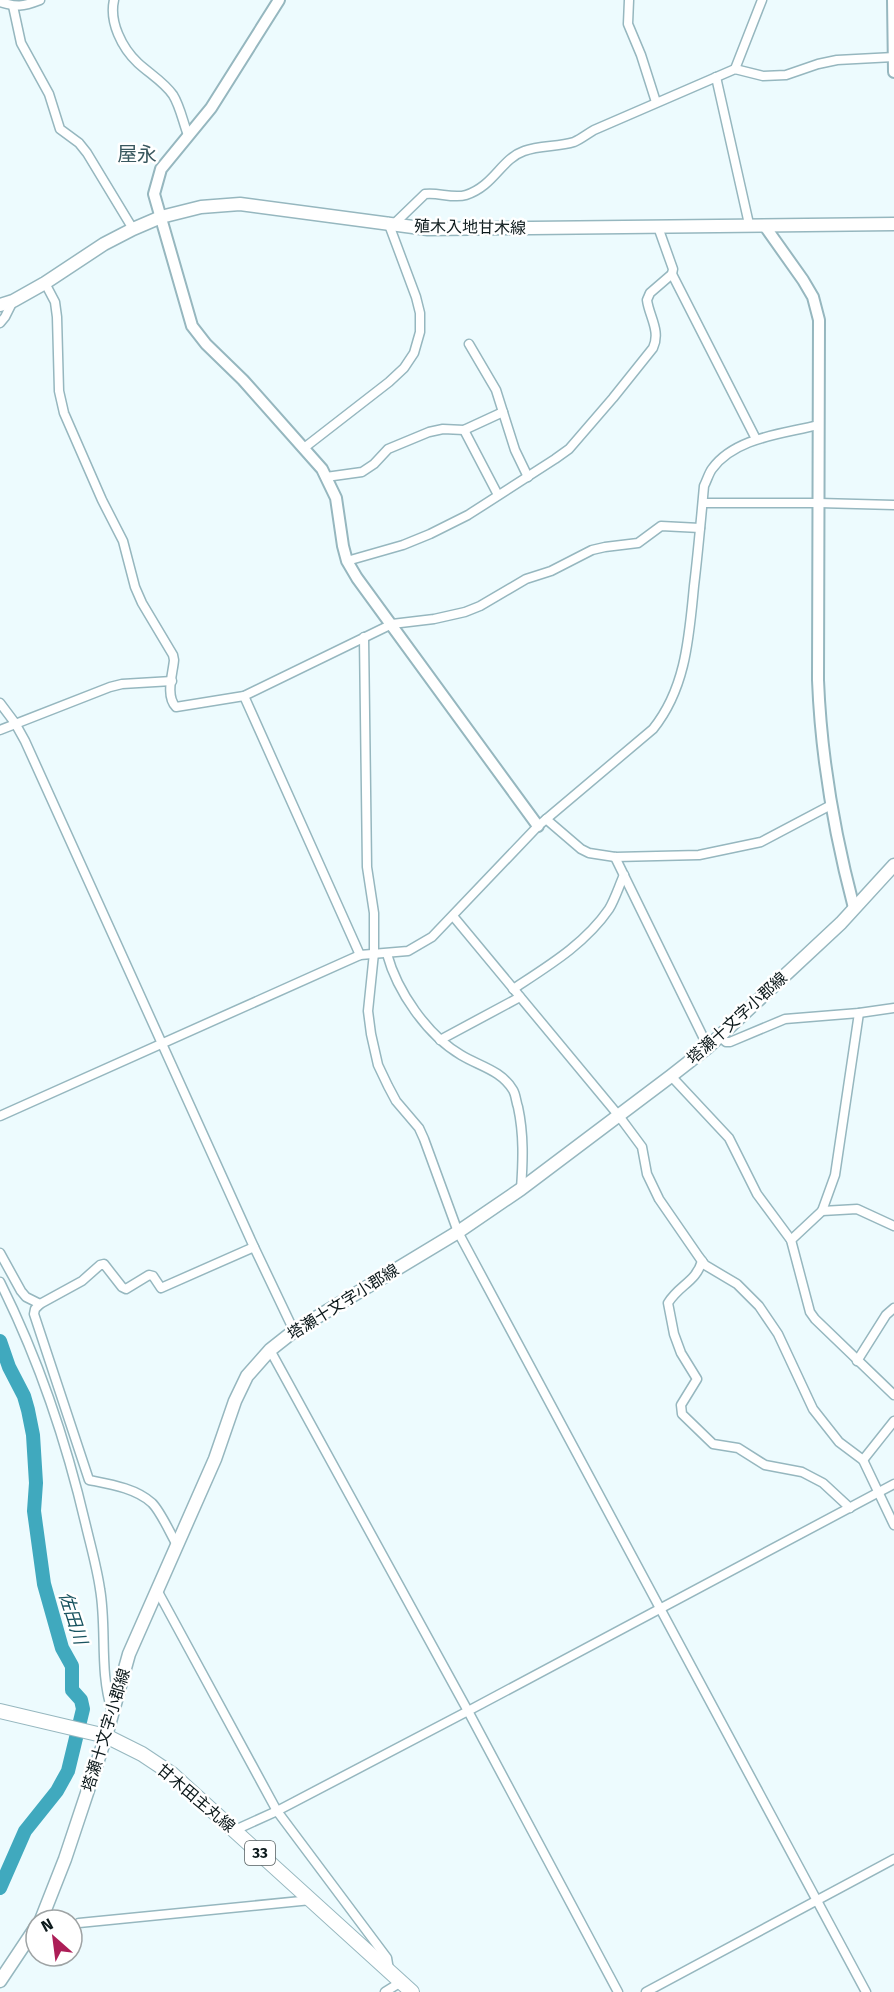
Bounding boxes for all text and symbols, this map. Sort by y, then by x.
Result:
district label: 屋永 [117,142,157,166]
street label: 殖木入地甘木線 [414,217,526,237]
street label: 塔瀬十文字小郡線 [683,968,791,1068]
street label: 塔瀬十文字小郡線 [284,1260,402,1344]
water label: 佐田川 [54,1589,92,1649]
street label: 塔瀬十文字小郡線 [78,1666,134,1794]
street label: 甘木田主丸線 [153,1760,239,1836]
road number: 33 [245,1841,275,1865]
north arrow [24,1908,84,1968]
text: N [38,1914,56,1936]

